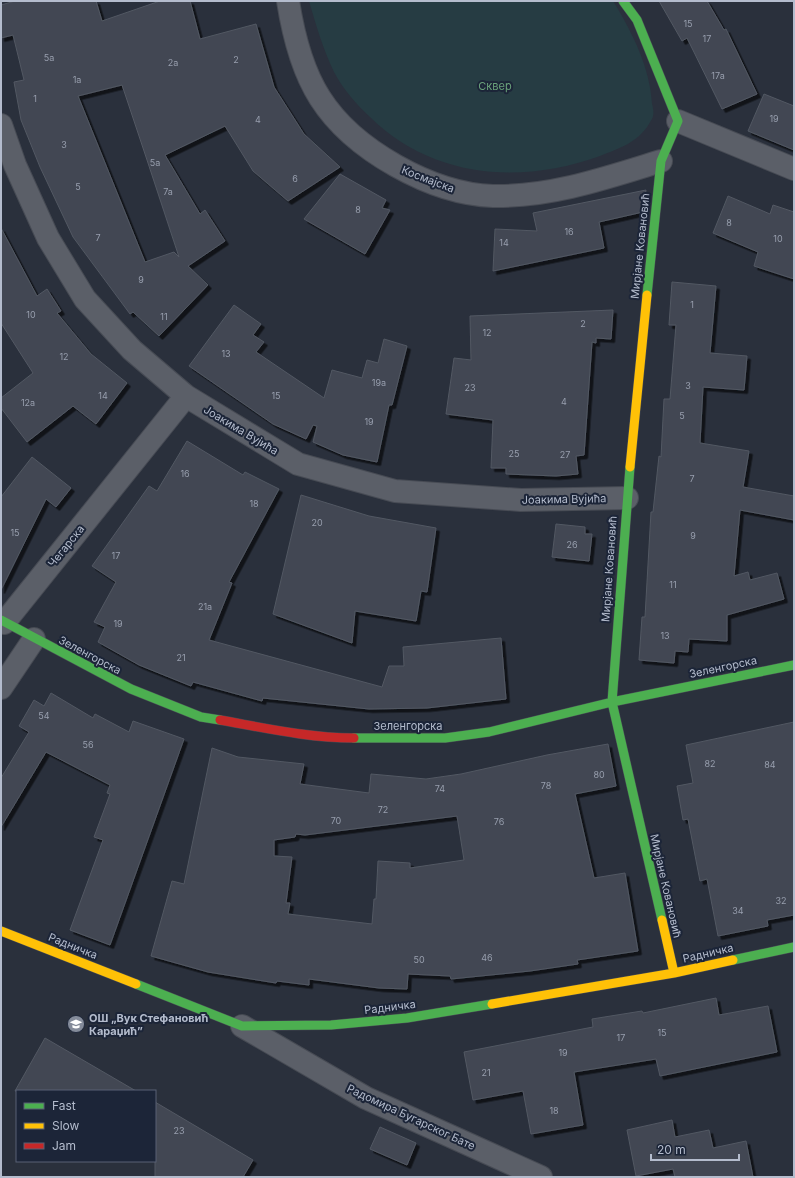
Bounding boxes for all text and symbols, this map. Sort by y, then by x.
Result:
house number: 15 [683,18,693,29]
house number: 17 [703,33,711,44]
house number: 5a [44,52,54,63]
house number: 2 [233,54,239,65]
house number: 2a [168,57,178,68]
house number: 17a [711,70,725,81]
house number: 1a [73,74,81,85]
park label: Сквер [478,79,512,93]
house number: 1 [33,93,37,104]
house number: 19 [769,113,779,124]
house number: 4 [255,114,261,125]
house number: 3 [61,139,67,150]
house number: 5a [150,157,160,168]
street label: Космајска [400,163,456,195]
house number: 6 [292,173,298,184]
house number: 5 [75,181,81,192]
house number: 7a [163,186,173,197]
street label: Мирјане Ковановић [627,192,653,300]
house number: 8 [355,204,361,215]
house number: 8 [726,217,732,228]
house number: 16 [564,226,574,237]
house number: 7 [95,232,101,243]
house number: 10 [773,233,783,244]
house number: 14 [499,237,509,248]
house number: 9 [138,274,144,285]
house number: 1 [690,299,694,310]
house number: 10 [26,309,36,320]
house number: 11 [160,311,168,322]
house number: 2 [580,318,586,329]
house number: 12 [482,327,492,338]
house number: 13 [221,348,231,359]
house number: 12 [59,351,69,362]
house number: 19a [372,377,386,388]
house number: 3 [685,380,691,391]
house number: 23 [464,382,476,393]
house number: 14 [98,390,108,401]
house number: 15 [271,390,281,401]
house number: 4 [561,396,567,407]
house number: 12a [21,397,35,408]
street label: Јоакима Вујића [201,402,281,458]
house number: 5 [679,410,685,421]
house number: 19 [364,416,374,427]
house number: 25 [509,448,519,459]
house number: 27 [560,449,570,460]
house number: 16 [180,468,190,479]
house number: 7 [689,473,695,484]
street label: Јоакима Вујића [522,491,606,507]
house number: 18 [249,498,259,509]
street label: Мирјане Ковановић [598,515,620,623]
house number: 20 [311,517,323,528]
street label: Чегарска [45,522,87,570]
house number: 15 [10,527,20,538]
house number: 9 [690,530,696,541]
house number: 26 [566,539,578,550]
house number: 17 [112,550,120,561]
house number: 11 [669,579,677,590]
house number: 21a [198,601,212,612]
house number: 19 [113,618,123,629]
house number: 13 [660,630,670,641]
street label: Зеленгорска [56,633,124,677]
house number: 21 [176,652,186,663]
street label: Зеленгорска [688,653,758,681]
house number: 54 [38,710,50,721]
street label: Зеленгорска [374,719,442,733]
house number: 56 [82,739,94,750]
house number: 82 [704,758,716,769]
house number: 84 [764,759,776,770]
house number: 80 [593,769,605,780]
house number: 78 [541,780,552,791]
house number: 74 [435,783,445,794]
house number: 72 [378,804,388,815]
house number: 70 [331,815,342,826]
house number: 76 [494,816,505,827]
street label: Мирјане Ковановић [647,833,685,939]
house number: 32 [775,895,787,906]
house number: 34 [732,905,744,916]
street label: Радничка [46,930,100,962]
street label: Радничка [681,940,735,966]
house number: 46 [481,952,493,963]
house number: 50 [413,954,425,965]
street label: Радничка [364,997,416,1017]
place label: ОШ „Вук Стефановић Караџић” [89,1011,208,1038]
school or university icon: ОШ „Вук Стефановић Караџић” [66,1014,86,1034]
house number: 15 [657,1027,667,1038]
house number: 17 [617,1032,625,1043]
house number: 19 [558,1047,568,1058]
house number: 21 [481,1067,491,1078]
street label: Радомира Бугарског Бате [345,1081,477,1153]
legend [16,1090,156,1162]
text: Fast [52,1098,76,1113]
house number: 18 [549,1105,559,1116]
text: Slow [52,1118,80,1133]
house number: 23 [173,1125,185,1136]
scale bar [651,1136,739,1162]
text: Jam [52,1138,76,1153]
text: 20 m [657,1142,686,1157]

